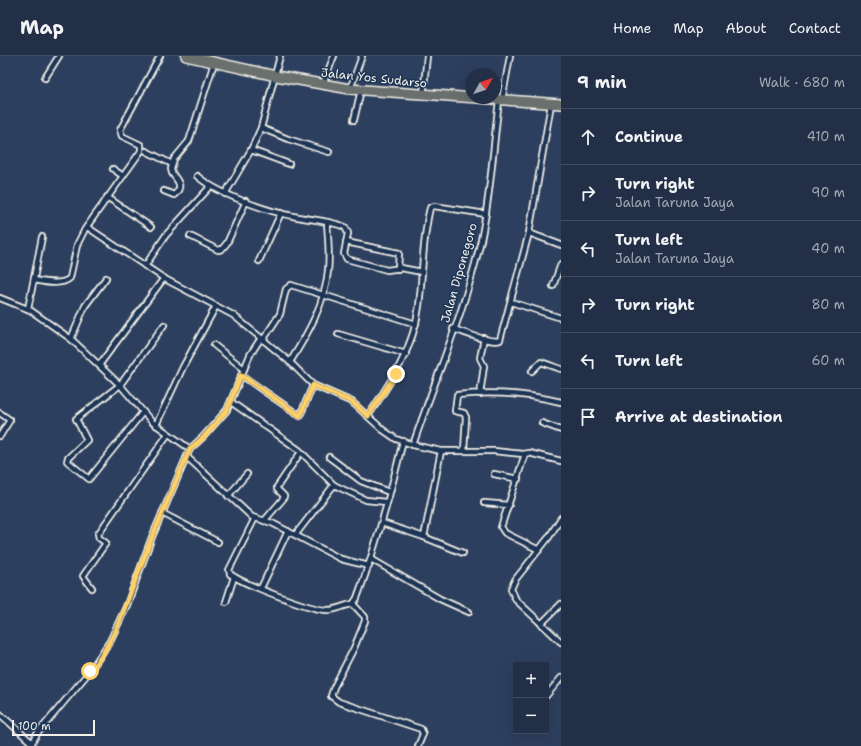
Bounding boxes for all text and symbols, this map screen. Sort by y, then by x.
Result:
text: Map [20,15,64,40]
text: Home [613,19,652,37]
text: Map [674,19,704,37]
text: About [726,19,767,37]
text: Contact [789,19,841,37]
street label: Jalan Yos Sudarso [320,64,428,92]
north arrow [465,68,501,104]
text: 9 min [577,71,627,93]
text: Walk · 680 m [759,74,845,91]
icon: ahead [577,126,599,148]
text: Continue [615,127,683,147]
text: 410 m [807,128,845,145]
text: Turn right [615,174,695,194]
icon: right [577,182,599,204]
text: 90 m [811,184,845,201]
text: Jalan Taruna Jaya [615,194,734,211]
street label: Jalan Diponegoro [437,221,481,325]
text: Turn left [615,230,683,250]
icon: left [577,238,599,260]
text: 40 m [811,240,845,257]
text: Jalan Taruna Jaya [615,250,734,267]
icon: right [577,294,599,316]
text: Turn right [615,295,695,315]
text: 80 m [811,296,845,313]
icon: left [577,350,599,372]
text: Turn left [615,351,683,371]
text: 60 m [812,352,845,369]
route end [387,365,405,383]
icon: arrive [577,406,599,428]
text: Arrive at destination [615,407,783,427]
route start [81,662,99,680]
map controls [513,662,549,734]
button: + [513,662,549,698]
button: − [513,698,549,734]
scale bar [12,718,95,737]
text: 100 m [18,719,51,734]

